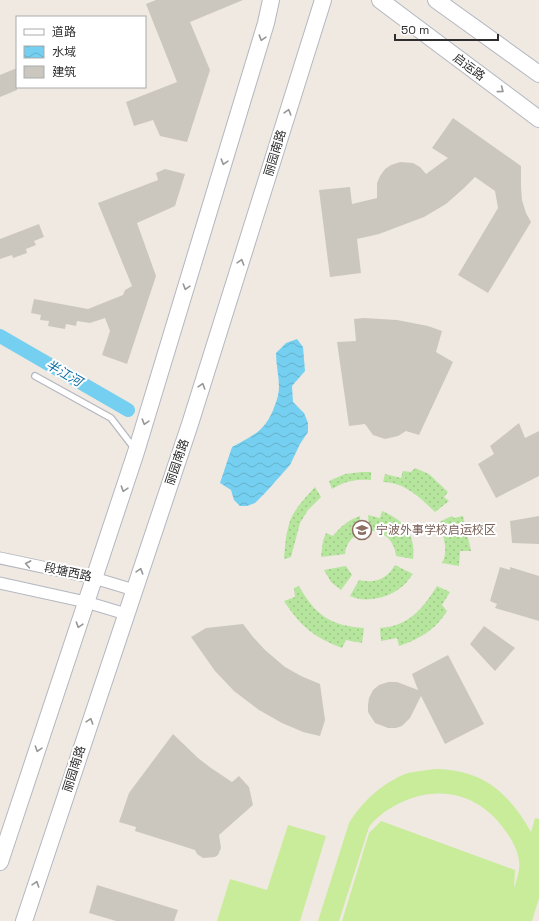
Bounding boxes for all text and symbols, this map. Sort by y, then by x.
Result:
legend [16,16,146,88]
scale bar [395,16,498,42]
text: 50 m [401,22,429,38]
text: 道路 [52,24,76,40]
one-way arrow [258,34,267,41]
text: 水域 [52,44,76,60]
street label: 启运路 [450,50,488,84]
text: 建筑 [52,64,76,80]
one-way arrow [496,86,503,93]
one-way arrow [283,108,292,115]
street label: 丽园南路 [260,128,290,178]
one-way arrow [220,158,229,165]
one-way arrow [236,259,245,266]
one-way arrow [182,283,191,290]
water label: 半江河 [43,356,88,392]
one-way arrow [197,383,206,390]
one-way arrow [141,418,150,425]
street label: 丽园南路 [162,437,192,487]
one-way arrow [120,485,129,492]
school or university icon: 宁波外事学校启运校区 [351,519,373,541]
place label: 宁波外事学校启运校区 [376,522,496,538]
street label: 段塘西路 [43,559,93,585]
one-way arrow [25,561,31,569]
one-way arrow [136,568,144,575]
one-way arrow [75,622,83,629]
one-way arrow [86,717,94,724]
street label: 丽园南路 [59,744,89,794]
one-way arrow [34,745,42,752]
one-way arrow [31,881,40,888]

